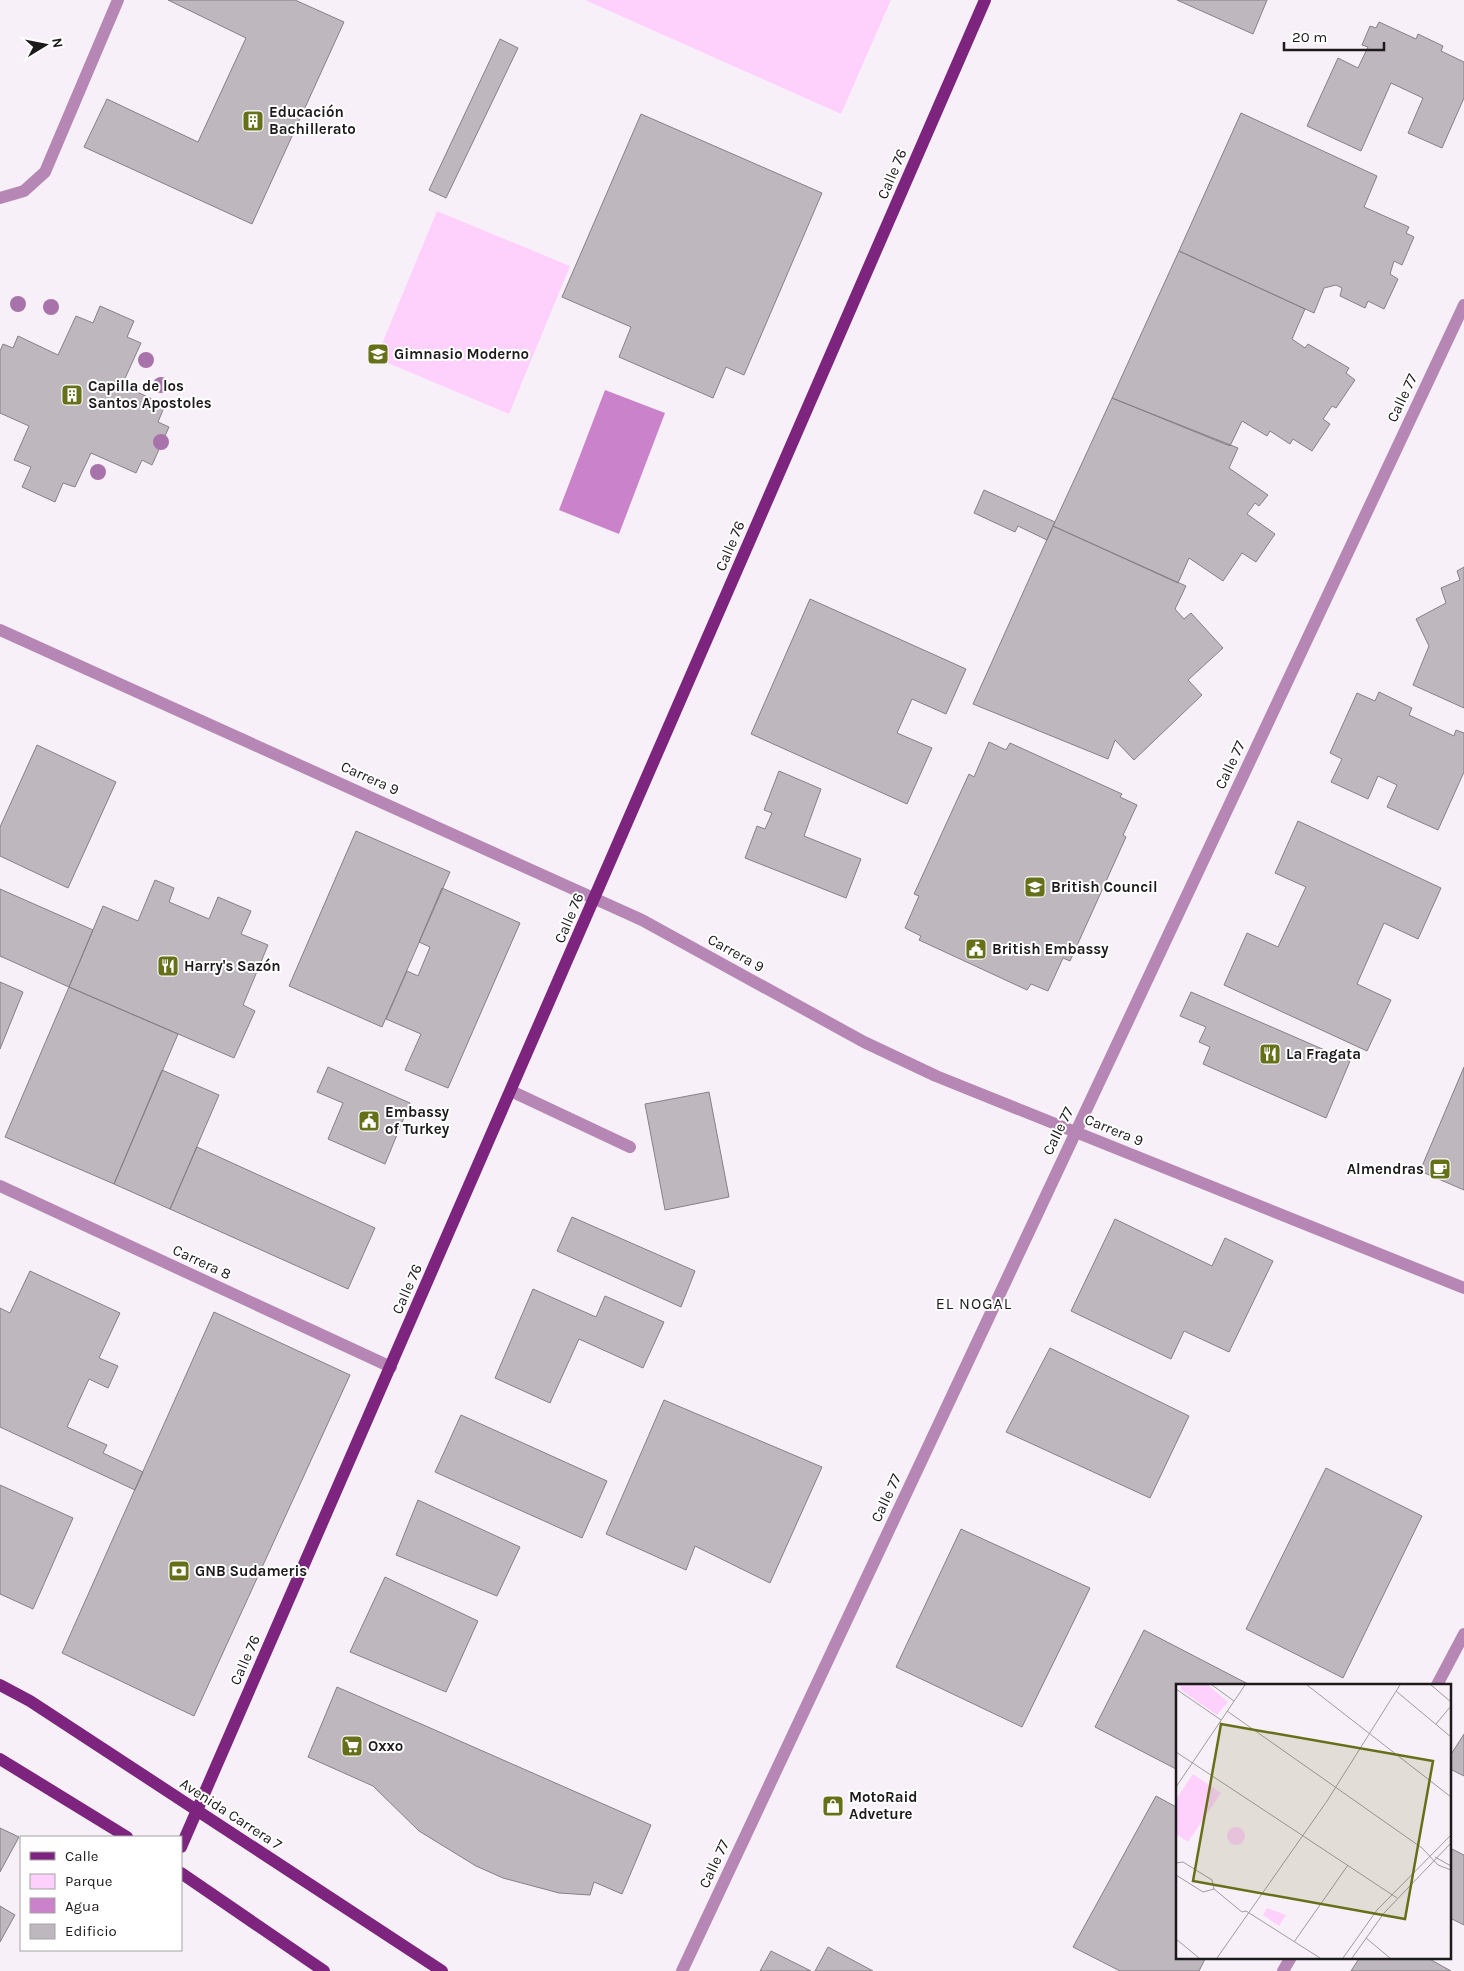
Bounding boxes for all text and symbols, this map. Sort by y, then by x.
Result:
north arrow [20,20,70,70]
scale bar [1284,20,1384,52]
text: 20 m [1292,28,1327,46]
text: N [48,36,67,49]
place label: Educación Bachillerato [269,103,356,138]
building icon: Educación Bachillerato [241,109,265,133]
street label: Calle 76 [873,146,911,202]
school or university icon: Gimnasio Moderno [366,342,390,366]
place label: Gimnasio Moderno [394,345,529,363]
street label: Calle 77 [1383,371,1421,425]
place label: Capilla de los Santos Apostoles [88,377,212,412]
building icon: Capilla de los Santos Apostoles [60,383,84,407]
street label: Calle 76 [711,518,749,574]
street label: Calle 77 [1211,738,1249,792]
street label: Carrera 9 [338,757,402,799]
school or university icon: British Council [1023,875,1047,899]
place label: British Council [1051,878,1158,896]
street label: Calle 76 [550,890,588,946]
street label: Carrera 9 [705,930,767,976]
public building icon: British Embassy [964,937,988,961]
place label: British Embassy [992,940,1109,958]
restaurant icon: Harry's Sazón [156,954,180,978]
place label: Harry's Sazón [184,957,281,975]
restaurant icon: La Fragata [1258,1042,1282,1066]
place label: La Fragata [1286,1045,1361,1063]
place label: Embassy of Turkey [385,1103,450,1138]
street label: Calle 77 [1039,1104,1077,1158]
public building icon: Embassy of Turkey [357,1109,381,1133]
street label: Carrera 9 [1082,1110,1146,1150]
cafe icon: Almendras [1428,1157,1452,1181]
place label: Almendras [1347,1160,1424,1178]
street label: Carrera 8 [170,1241,234,1283]
street label: Calle 76 [388,1261,426,1317]
district label: EL NOGAL [936,1294,1012,1313]
street label: Calle 77 [867,1471,905,1525]
bank icon: GNB Sudameris [167,1559,191,1583]
place label: GNB Sudameris [195,1562,307,1580]
street label: Calle 76 [226,1632,264,1688]
inset map [1176,1684,1452,1958]
supermarket icon: Oxxo [340,1734,364,1758]
place label: Oxxo [368,1737,403,1755]
street label: Avenida Carrera 7 [177,1774,285,1854]
place label: MotoRaid Adveture [849,1788,918,1823]
shop icon: MotoRaid Adveture [821,1794,845,1818]
legend [20,1836,182,1951]
street label: Calle 77 [695,1837,733,1891]
text: Calle [65,1847,99,1865]
text: Parque [65,1872,113,1890]
text: Agua [65,1897,99,1915]
text: Edificio [65,1922,117,1940]

